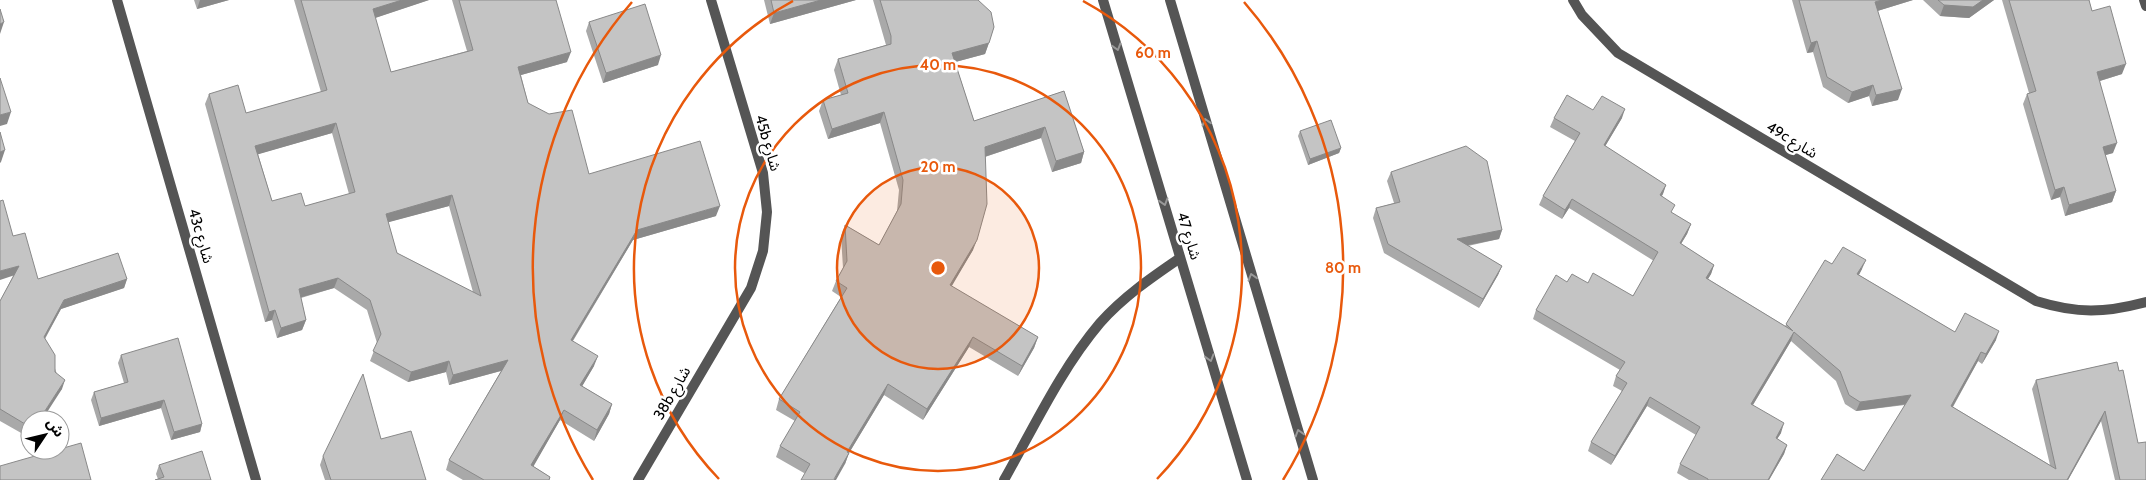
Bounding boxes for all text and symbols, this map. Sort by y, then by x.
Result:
one-way arrow [1112,42,1122,50]
text: 60 m [1135,44,1171,62]
text: 40 m [920,56,956,74]
street label: 45b شارع [749,113,785,174]
one-way arrow [1202,118,1212,126]
street label: 49c شارع [1762,118,1821,165]
text: 20 m [921,158,955,176]
one-way arrow [1158,198,1168,206]
street label: 43c شارع [182,206,217,267]
street label: شارع 47 [1170,210,1205,263]
centre of rings [929,259,947,277]
text: 80 m [1325,259,1361,277]
one-way arrow [1248,274,1258,282]
one-way arrow [1205,354,1215,362]
street label: 38b شارع [650,363,697,424]
north arrow [20,410,70,460]
text: ش [43,415,69,441]
one-way arrow [1294,430,1304,438]

